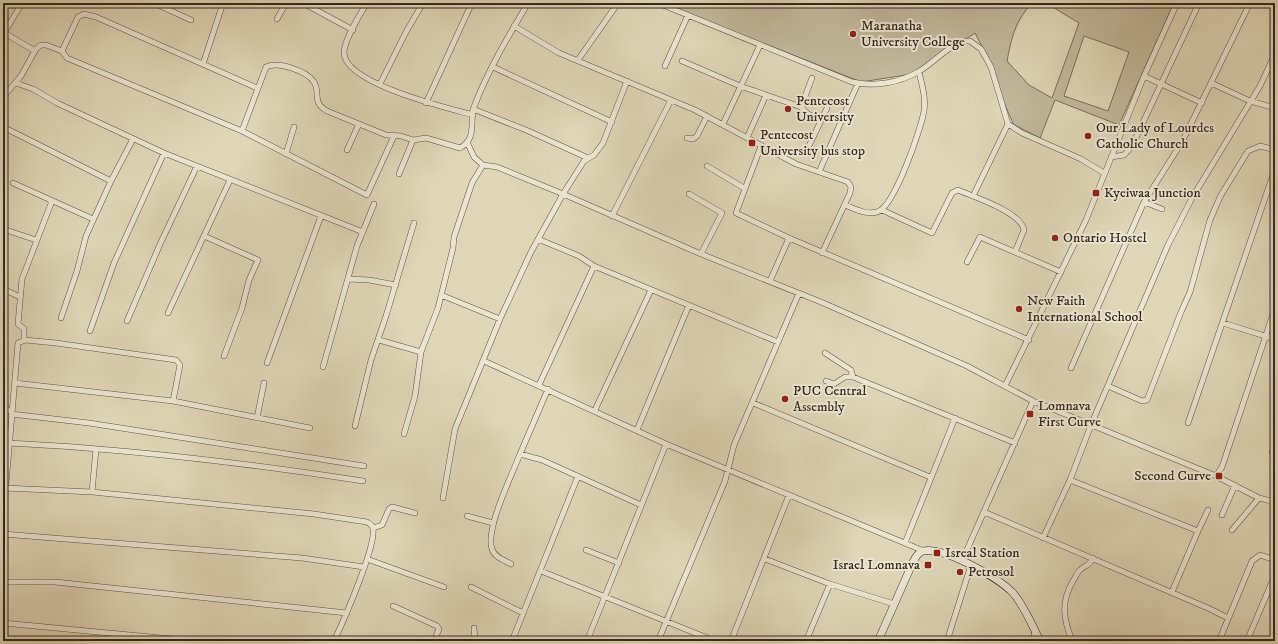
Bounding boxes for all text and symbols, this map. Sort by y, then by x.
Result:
place label: Maranatha University College [861,17,965,51]
marker: Maranatha University College [848,29,858,39]
place label: Pentecost University [796,92,854,126]
marker: Pentecost University [783,104,793,114]
place label: Our Lady of Lourdes Catholic Church [1096,119,1214,153]
place label: Pentecost University bus stop [760,126,865,160]
marker: Our Lady of Lourdes Catholic Church [1083,131,1093,141]
marker: Pentecost University bus stop [747,138,757,148]
place label: Kyeiwaa Junction [1104,184,1201,202]
marker: Kyeiwaa Junction [1091,188,1101,198]
place label: Ontario Hostel [1063,229,1148,247]
marker: Ontario Hostel [1050,233,1060,243]
place label: New Faith International School [1027,292,1143,326]
marker: New Faith International School [1014,304,1024,314]
place label: PUC Central Assembly [793,382,867,416]
marker: PUC Central Assembly [780,394,790,404]
place label: Lomnava First Curve [1038,397,1101,431]
marker: Lomnava First Curve [1025,409,1035,419]
place label: Second Curve [1134,467,1211,485]
marker: Second Curve [1214,471,1224,481]
place label: Isreal Station [945,544,1020,562]
marker: Isreal Station [932,548,942,558]
place label: Israel Lomnava [833,556,920,574]
marker: Israel Lomnava [923,560,933,570]
place label: Petrosol [968,563,1015,581]
marker: Petrosol [955,567,965,577]

